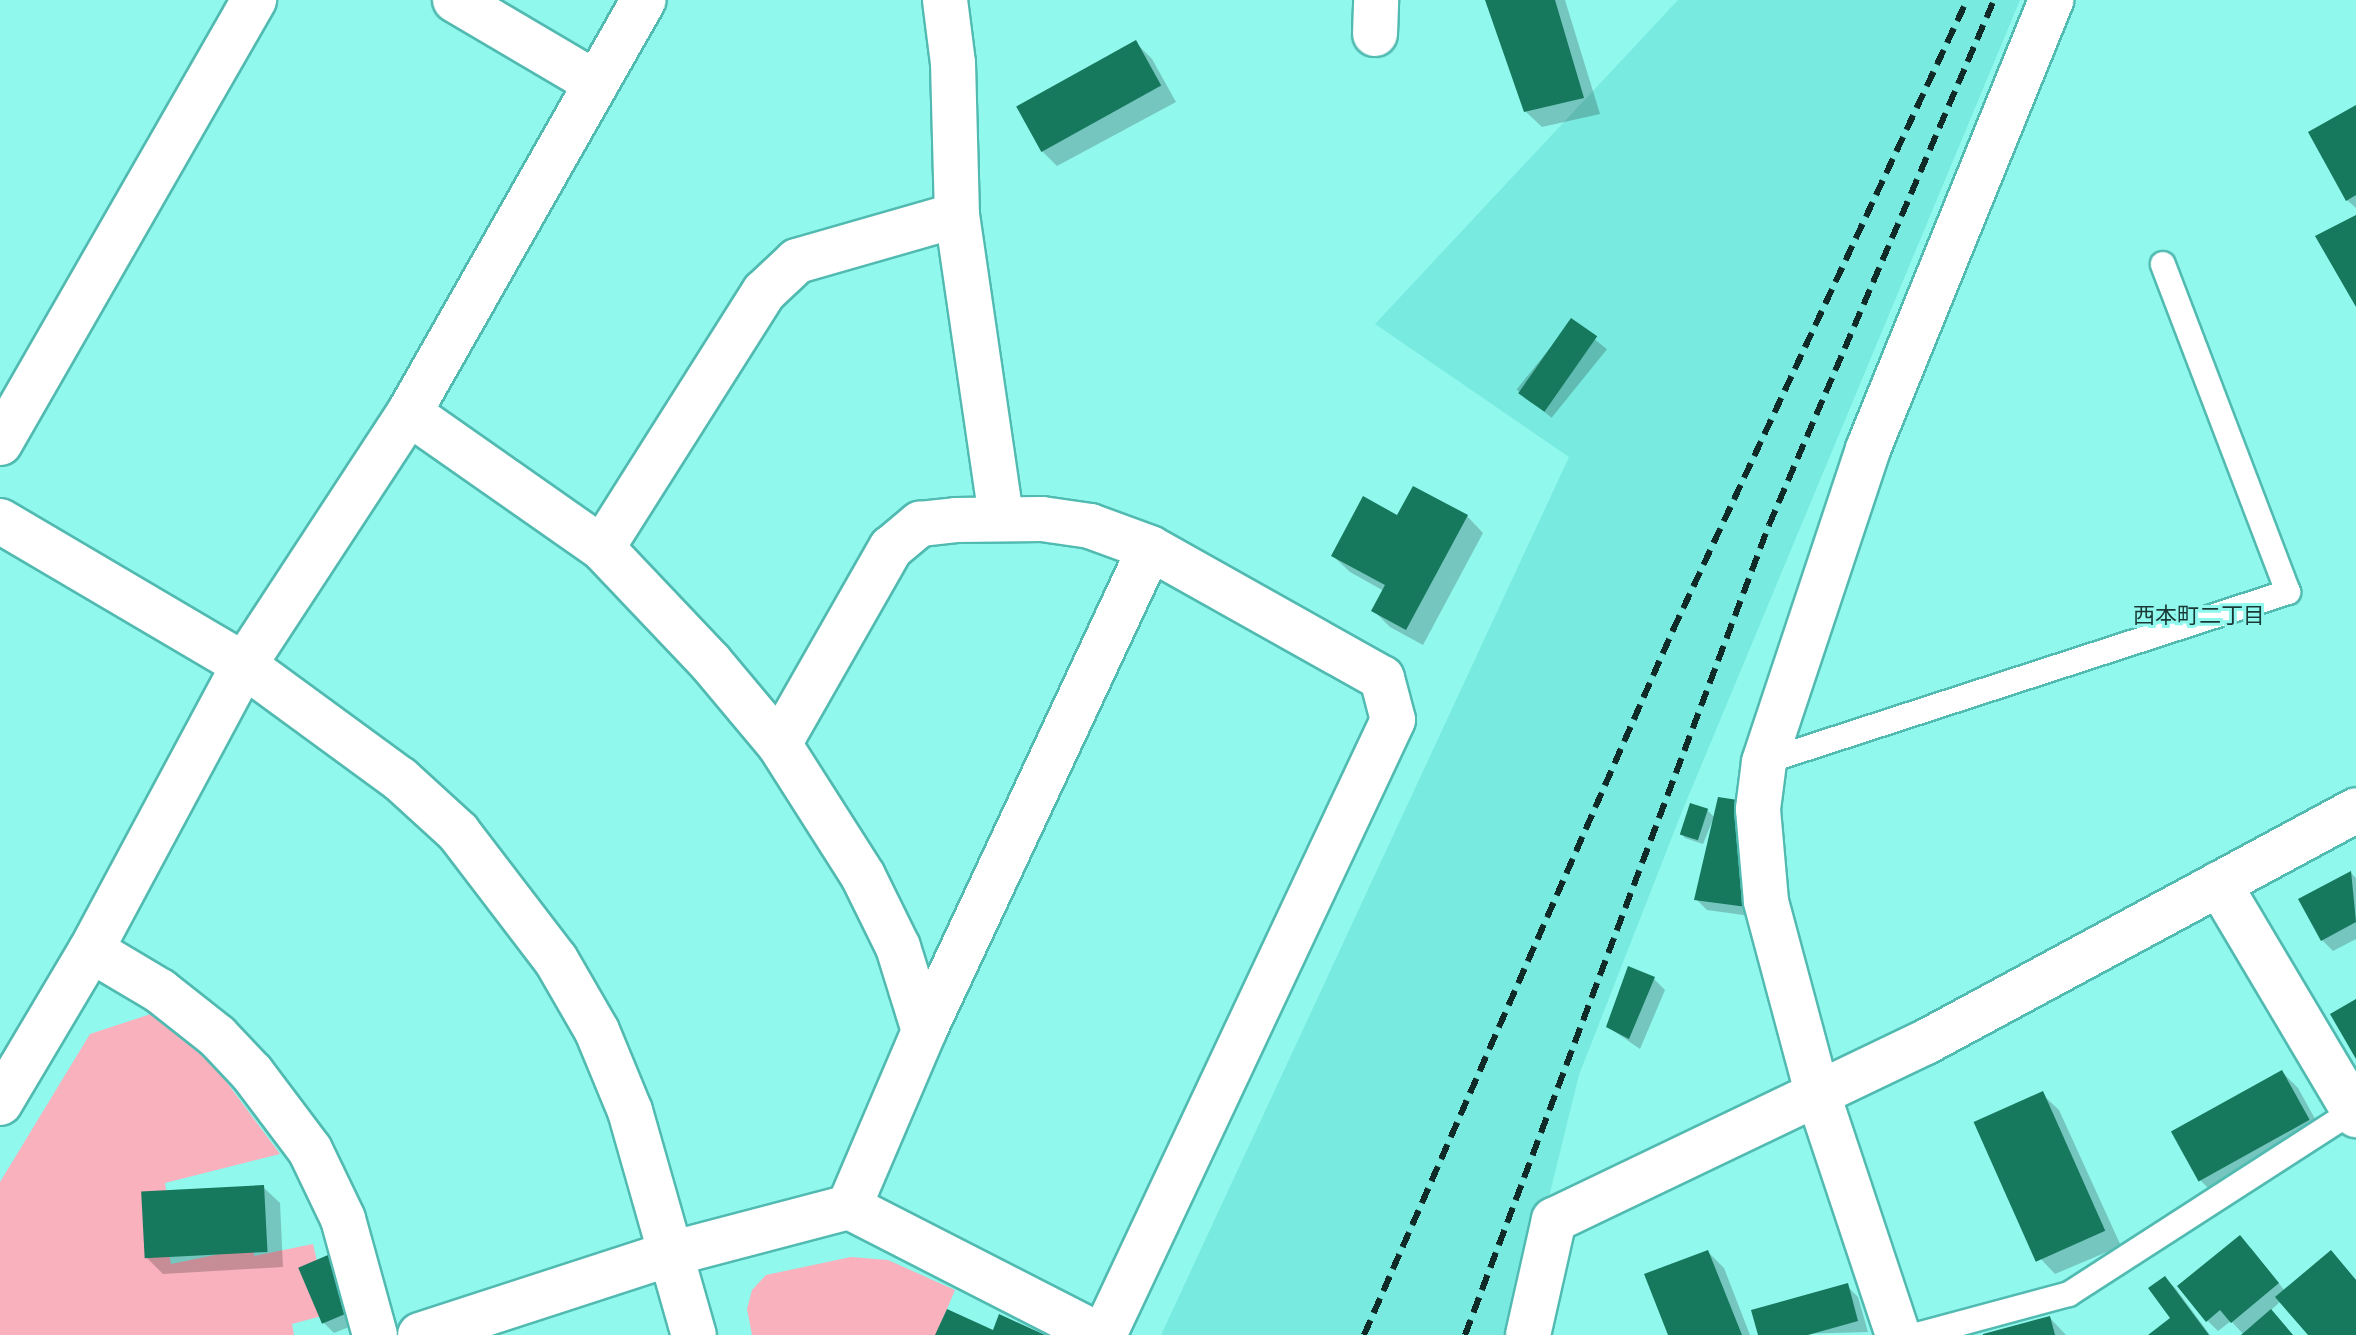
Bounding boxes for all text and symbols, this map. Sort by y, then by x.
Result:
district label: 西本町二丁目 [2133,603,2265,629]

